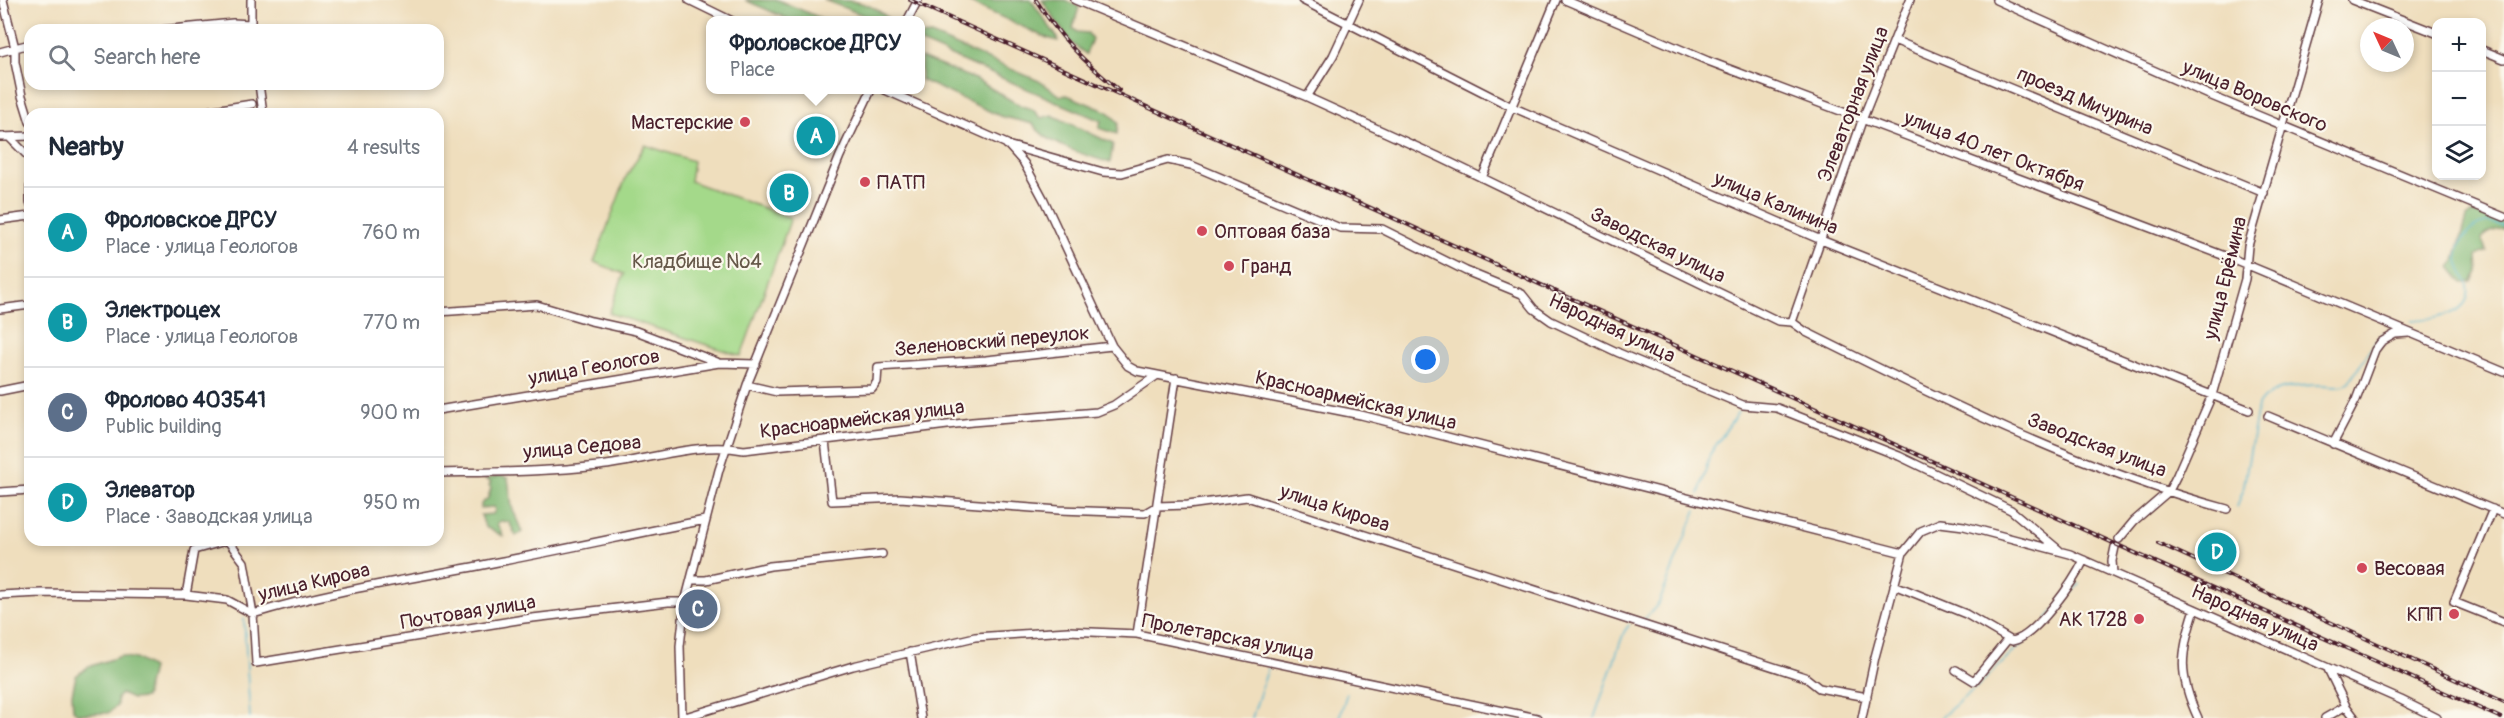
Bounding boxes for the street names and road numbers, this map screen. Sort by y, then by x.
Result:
street label: Элеваторная улица [1812,23,1894,185]
street label: улица Воровского [2178,54,2331,138]
street label: проезд Мичурина [2013,61,2157,141]
street label: улица 40 лет Октября [1899,105,2088,197]
street label: улица Калинина [1709,165,1842,240]
street label: Заводская улица [1586,202,1730,288]
street label: улица Ерёмина [2197,214,2252,343]
street label: Народная улица [1545,288,1679,368]
street label: Зеленовский переулок [893,320,1091,362]
street label: улица Геологов [525,343,662,391]
street label: Красноармейская улица [1253,365,1459,435]
street label: Красноармейская улица [758,394,966,444]
street label: Заводская улица [2024,407,2170,483]
street label: улица Седова [521,429,642,465]
street label: улица Кирова [1276,478,1393,537]
street label: улица Кирова [255,557,372,607]
street label: Народная улица [2187,579,2323,657]
street label: Почтовая улица [399,589,537,635]
street label: Пролетарская улица [1140,608,1316,666]

